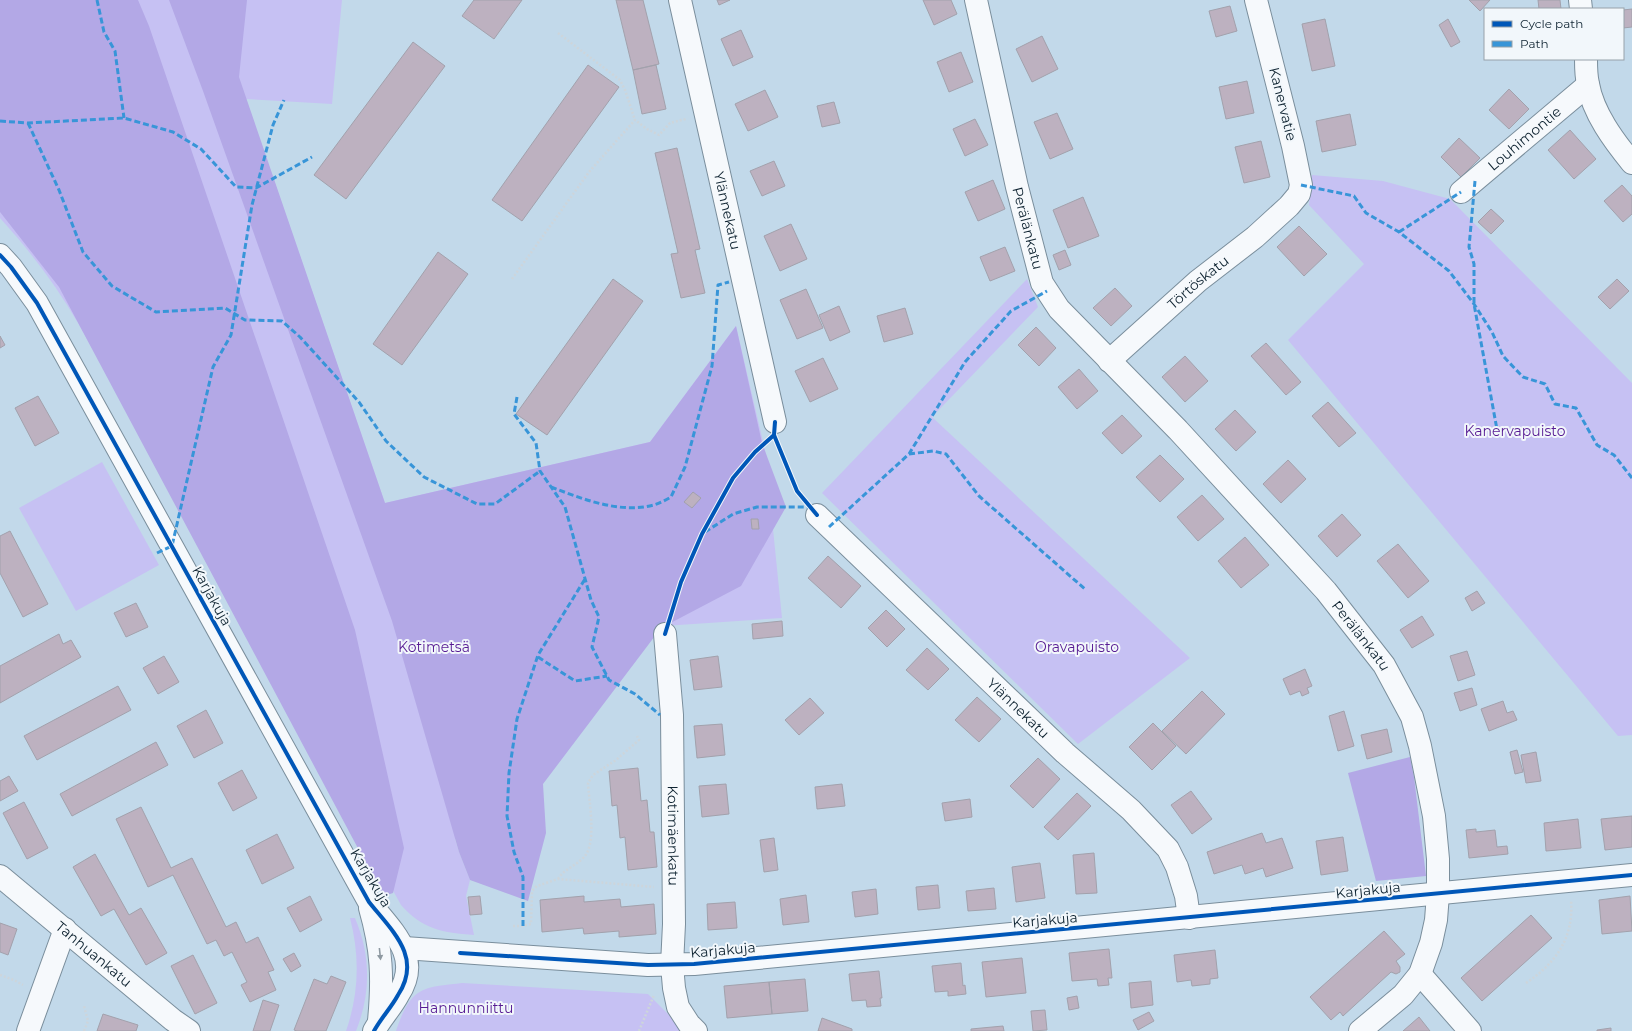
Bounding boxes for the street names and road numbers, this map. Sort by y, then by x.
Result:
street label: Kanervatie [1265,65,1301,143]
street label: Louhimontie [1484,102,1565,175]
street label: Ylännekatu [710,170,745,252]
street label: Perälänkatu [1008,185,1047,271]
street label: Törtöskatu [1164,252,1232,313]
street label: Karjakuja [188,563,236,629]
street label: Perälänkatu [1328,597,1394,674]
street label: Ylännekatu [983,674,1053,742]
street label: Kotimäenkatu [664,785,683,886]
street label: Karjakuja [346,845,396,911]
street label: Karjakuja [1335,878,1401,902]
street label: Karjakuja [1012,908,1078,932]
street label: Tanhuankatu [52,917,135,991]
street label: Karjakuja [690,938,756,962]

